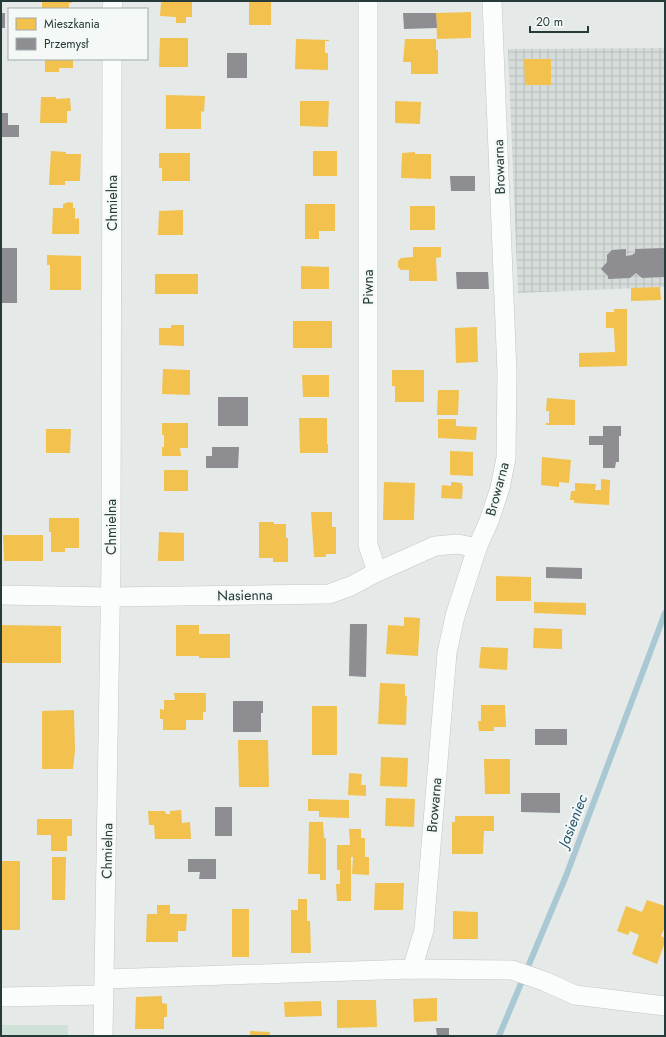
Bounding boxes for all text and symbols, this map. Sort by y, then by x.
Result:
legend [8,8,148,60]
scale bar [530,8,588,34]
text: 20 m [536,13,563,31]
text: Mieszkania [44,15,100,33]
text: Przemysł [44,35,90,53]
street label: Browarna [488,139,510,195]
street label: Chmielna [102,175,122,231]
street label: Piwna [358,270,378,304]
street label: Browarna [480,460,514,518]
street label: Chmielna [101,499,121,555]
street label: Nasienna [217,585,273,605]
street label: Browarna [422,777,446,833]
water label: Jasieniec [552,791,593,853]
street label: Chmielna [97,823,117,879]

